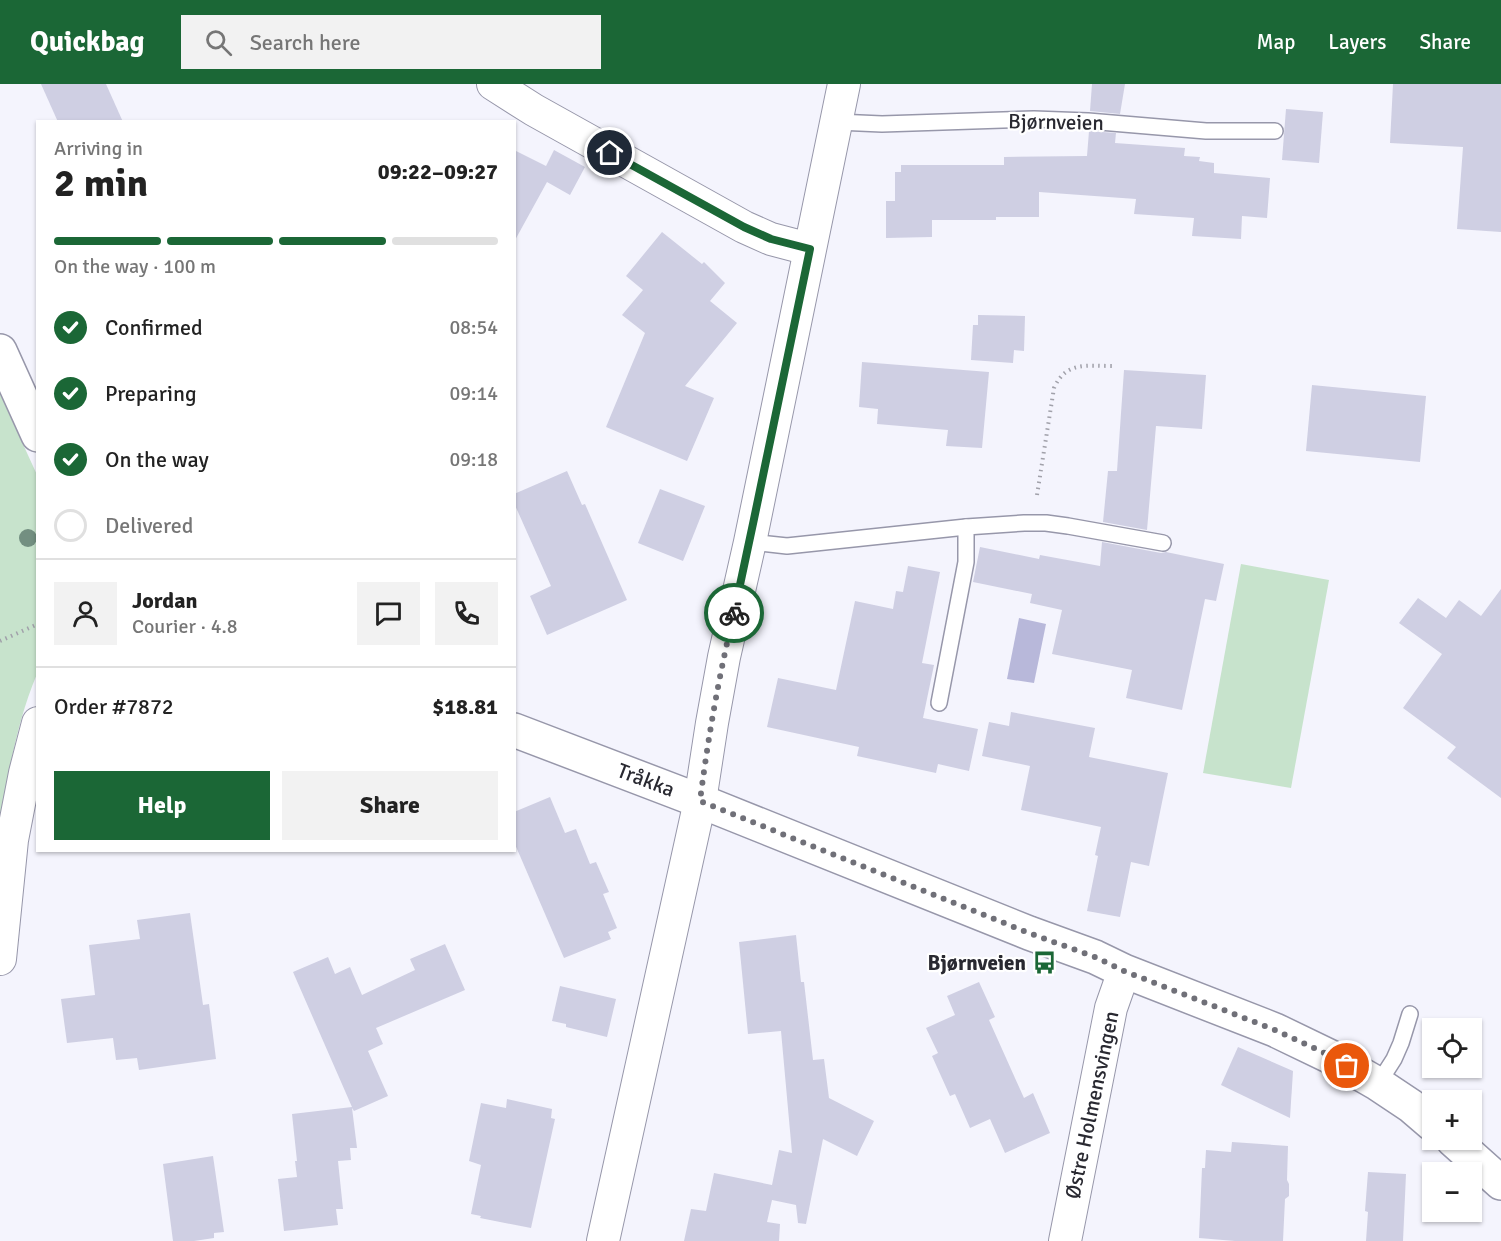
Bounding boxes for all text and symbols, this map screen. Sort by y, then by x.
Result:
search box [181,15,601,69]
text: Quickbag [30,25,145,59]
icon: search [202,26,235,59]
text: Search here [250,29,361,56]
text: Map [1257,29,1295,55]
text: Layers [1328,29,1386,55]
text: Share [1419,29,1471,55]
street label: Bjørnveien [1008,108,1104,136]
pin [584,127,635,178]
text: Arriving in [54,136,143,161]
icon: home [593,136,626,169]
text: 09:22–09:27 [378,158,498,185]
text: 2 min [54,159,148,207]
text: On the way · 100 m [54,254,216,279]
icon: check [54,311,87,344]
text: Confirmed [105,314,203,341]
text: 08:54 [449,315,498,340]
icon: check [54,377,87,410]
text: Preparing [105,380,197,407]
text: 09:14 [449,381,498,406]
icon: check [54,443,87,476]
text: On the way [105,446,209,473]
text: 09:18 [449,447,498,472]
text: Delivered [105,512,193,539]
button: person [54,582,117,645]
button: chat [357,582,420,645]
button: phone [435,582,498,645]
courier [704,583,764,643]
text: Jordan [132,587,198,614]
icon: bike [718,597,751,630]
text: Courier · 4.8 [132,614,238,639]
text: Order #7872 [54,693,174,720]
text: $18.81 [432,693,498,720]
street label: Tråkka [614,757,678,803]
button: Help [54,771,270,840]
button: Share [282,771,498,840]
place label: Bjørnveien [928,950,1026,976]
bus stop icon: Bjørnveien [1031,950,1057,976]
street label: Østre Holmensvingen [1059,1009,1125,1201]
map controls [1422,1018,1482,1222]
button: locate [1422,1018,1482,1078]
pin [1321,1040,1372,1091]
icon: bag [1330,1049,1363,1082]
button: + [1422,1090,1482,1150]
button: − [1422,1162,1482,1222]

